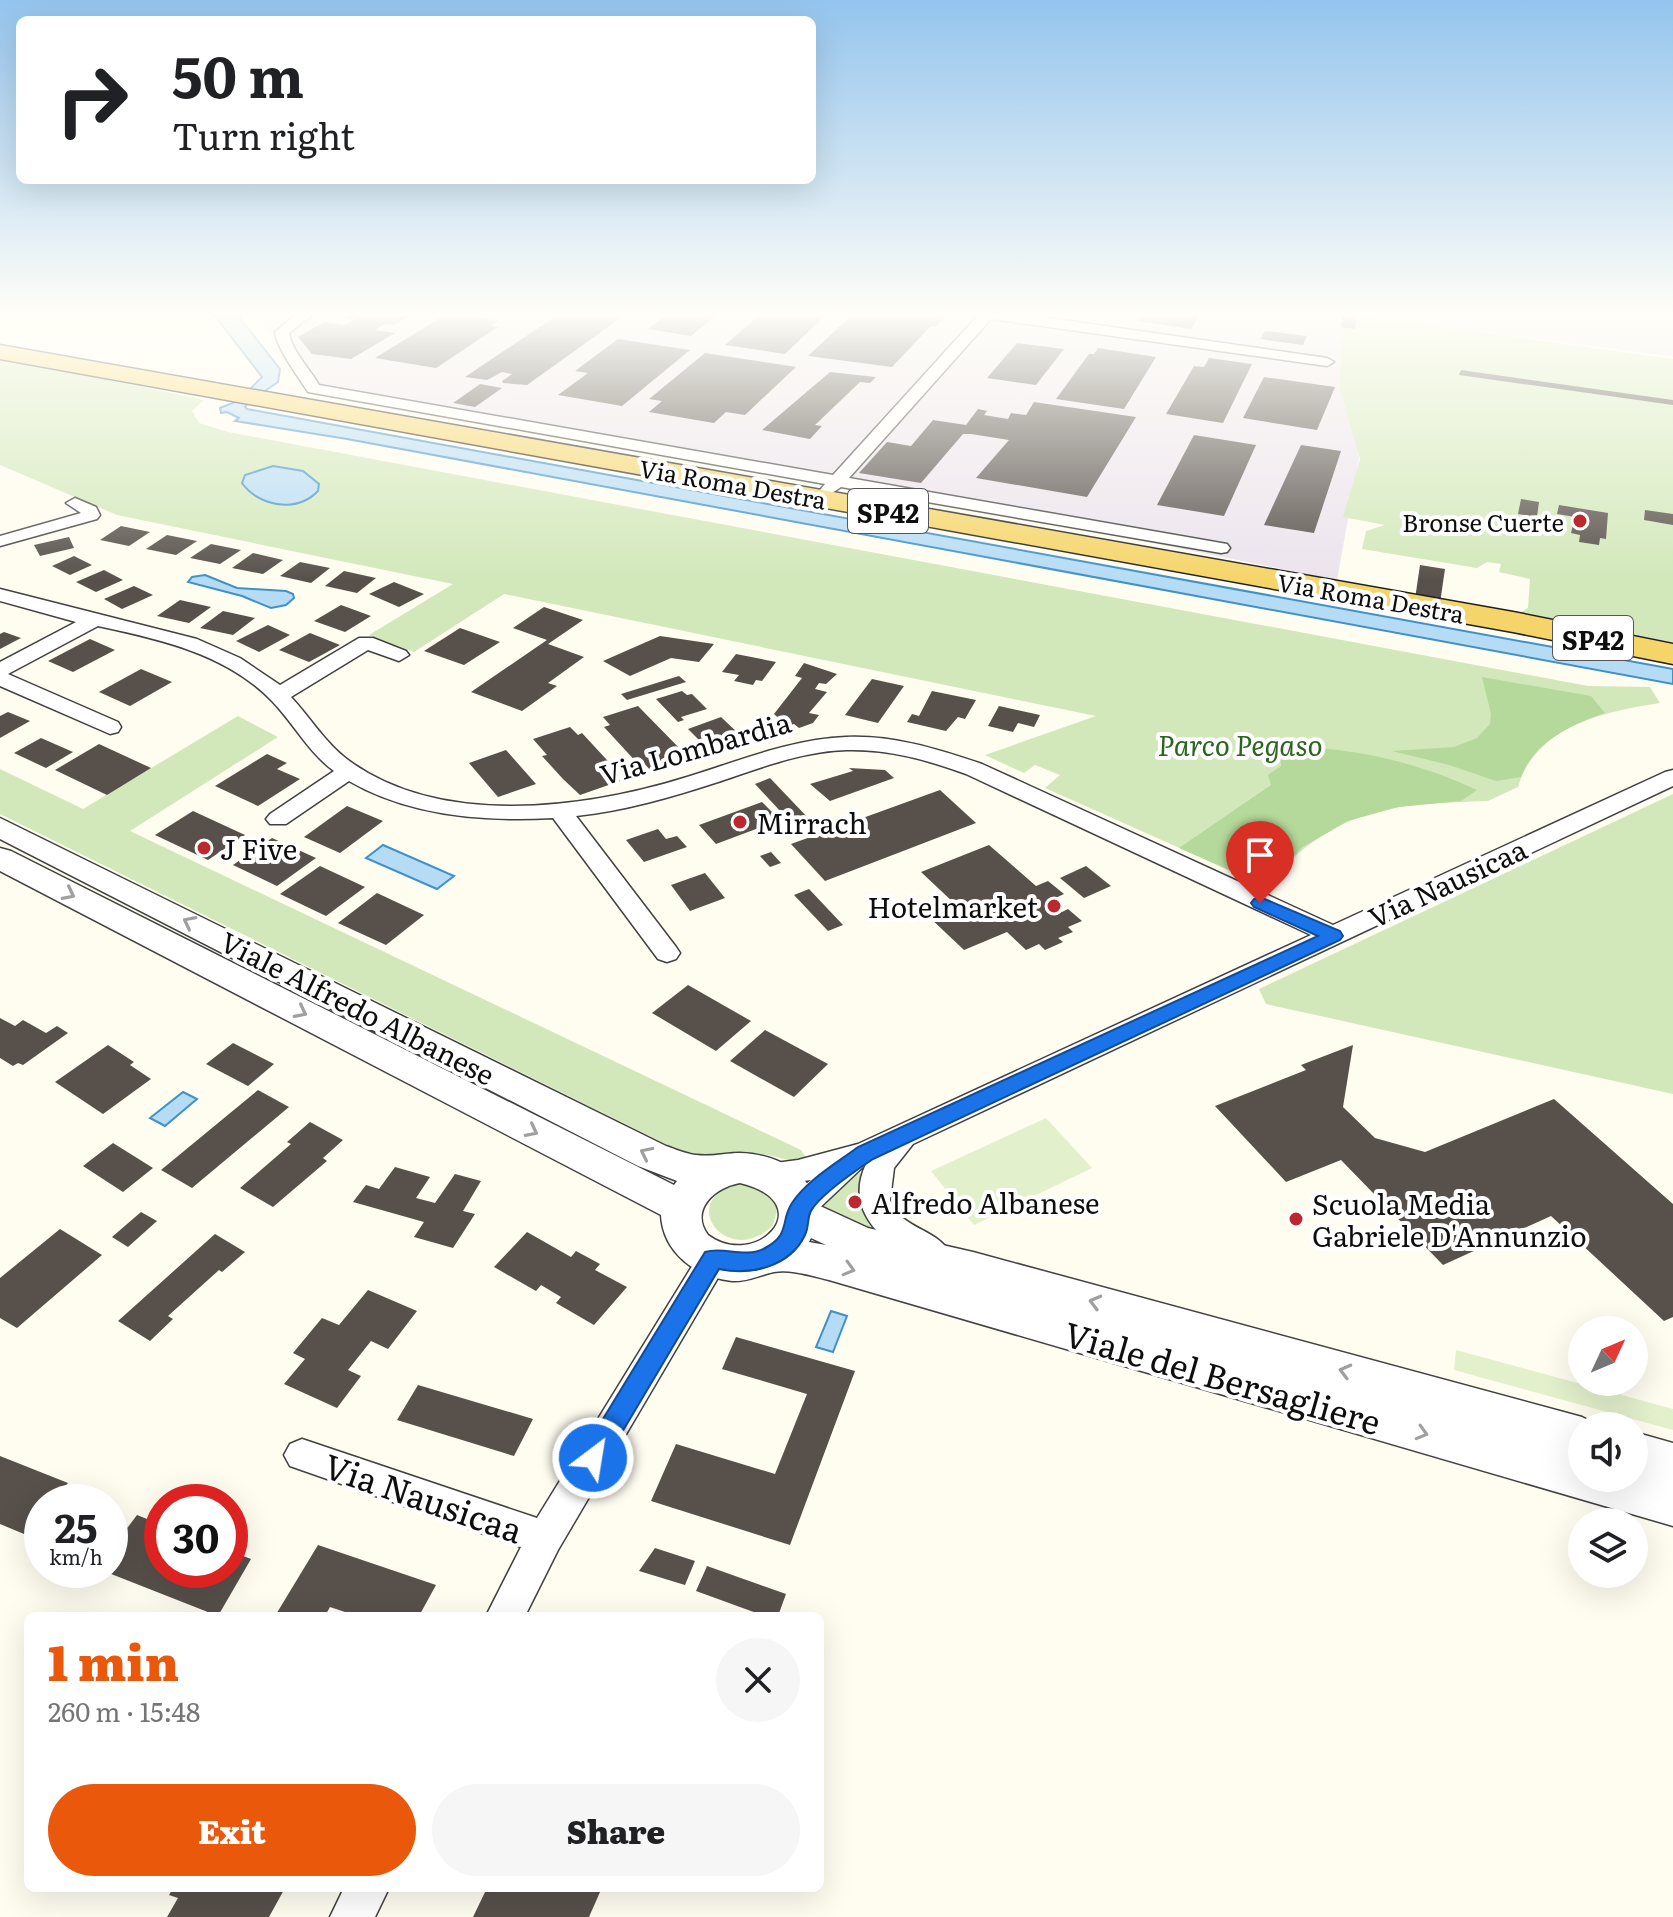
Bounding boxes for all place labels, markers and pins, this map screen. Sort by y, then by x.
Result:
place label: Bronse Cuerte [1402,504,1564,539]
marker: Bronse Cuerte [1571,512,1589,530]
place label: Mirrach [756,801,867,843]
marker: Mirrach [731,813,749,831]
pin [1226,821,1294,903]
place label: J Five [220,827,297,869]
marker: J Five [195,839,213,857]
place label: Hotelmarket [867,885,1039,927]
marker: Hotelmarket [1045,897,1063,915]
place label: Alfredo Albanese [871,1181,1100,1223]
place label: Scuola Media Gabriele D'Annunzio [1312,1182,1587,1256]
marker: Alfredo Albanese [846,1193,864,1211]
marker: Scuola Media Gabriele D'Annunzio [1287,1210,1305,1228]

